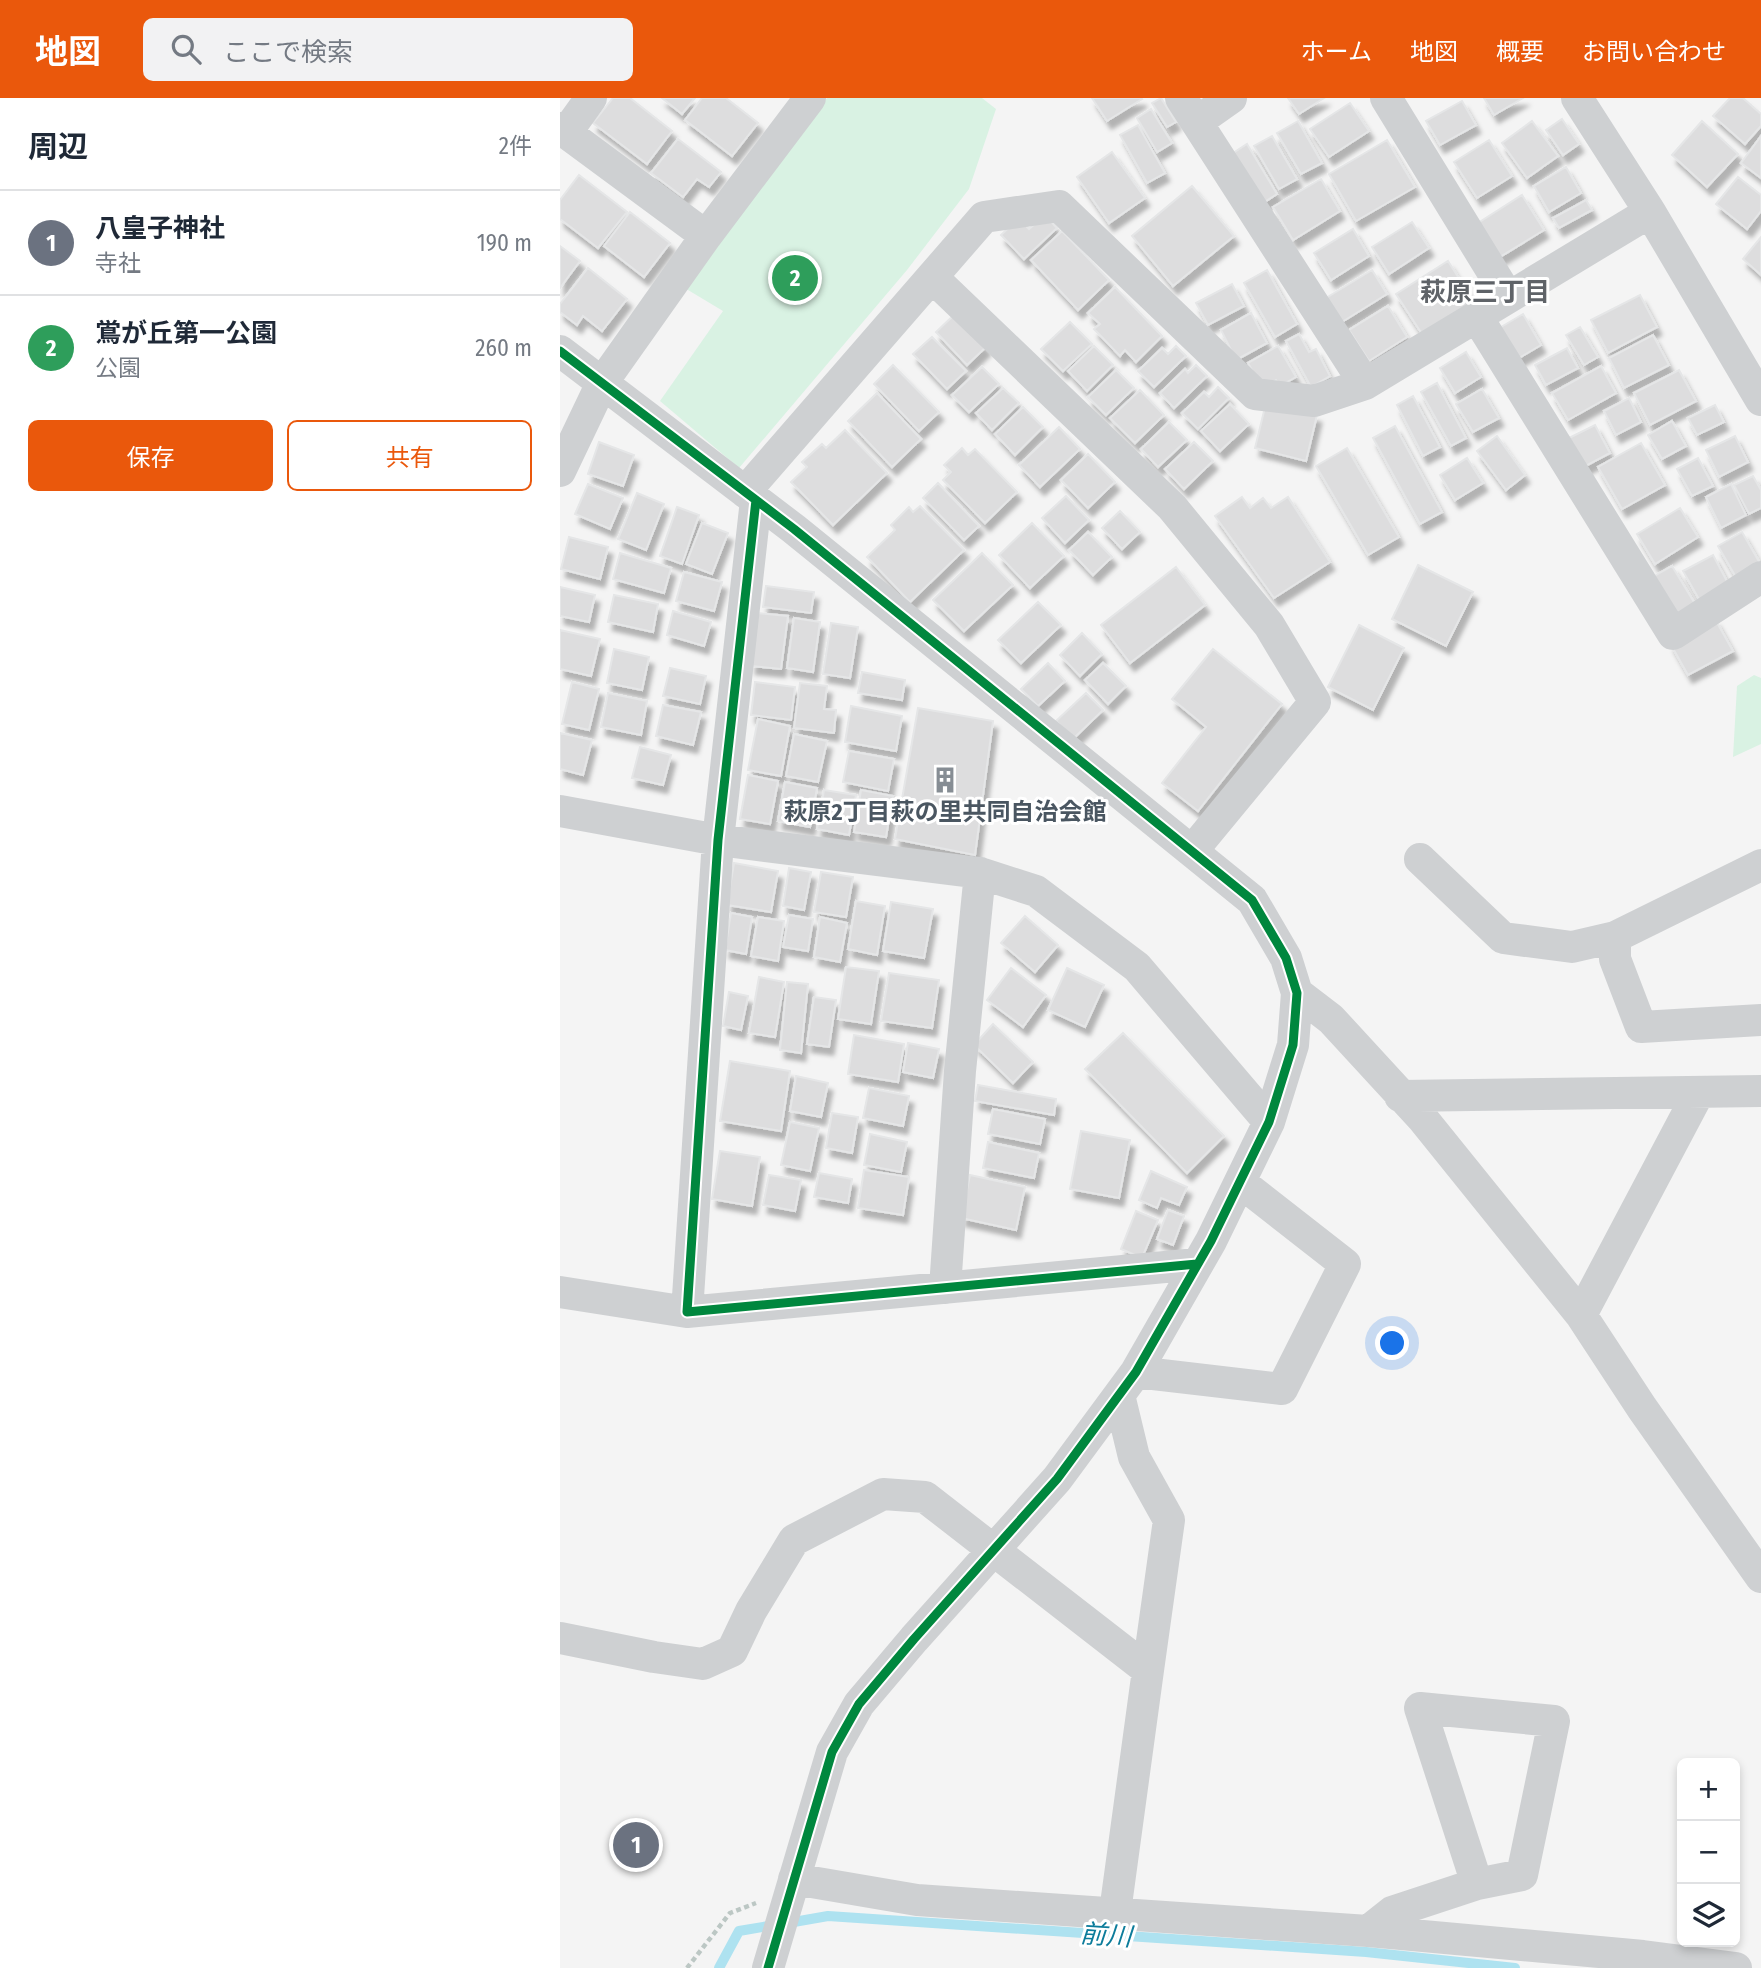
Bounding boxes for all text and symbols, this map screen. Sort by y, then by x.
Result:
search box [143,18,633,81]
icon: search [167,30,205,68]
text: 地図 [35,32,101,72]
text: ここで検索 [223,37,353,68]
text: ホーム [1301,38,1372,66]
text: 地図 [1410,38,1458,66]
text: 概要 [1496,38,1544,66]
text: お問い合わせ [1582,38,1726,66]
text: 周辺 [28,129,88,165]
text: 2件 [499,132,532,160]
text: 八皇子神社 [95,213,225,244]
text: 1 [46,229,56,257]
text: 190 m [477,229,532,257]
text: 寺社 [95,249,141,277]
pin: 2 [772,252,818,304]
district label: 萩原三丁目 [1420,277,1550,308]
text: 鴬が丘第一公園 [95,318,277,349]
text: 2 [46,334,56,362]
text: 260 m [475,334,532,362]
text: 公園 [95,354,141,382]
button: 保存 [28,420,273,491]
button: 共有 [287,420,532,491]
building icon: 萩原2丁目萩の里共同自治会館 [930,765,960,795]
place label: 萩原2丁目萩の里共同自治会館 [783,798,1107,826]
your location [1375,1326,1409,1360]
map controls [1677,1758,1740,1947]
button: + [1677,1758,1740,1821]
pin: 1 [613,1819,659,1871]
button: − [1677,1821,1740,1884]
button: layers [1677,1884,1740,1947]
water label: 前川 [1079,1918,1136,1953]

